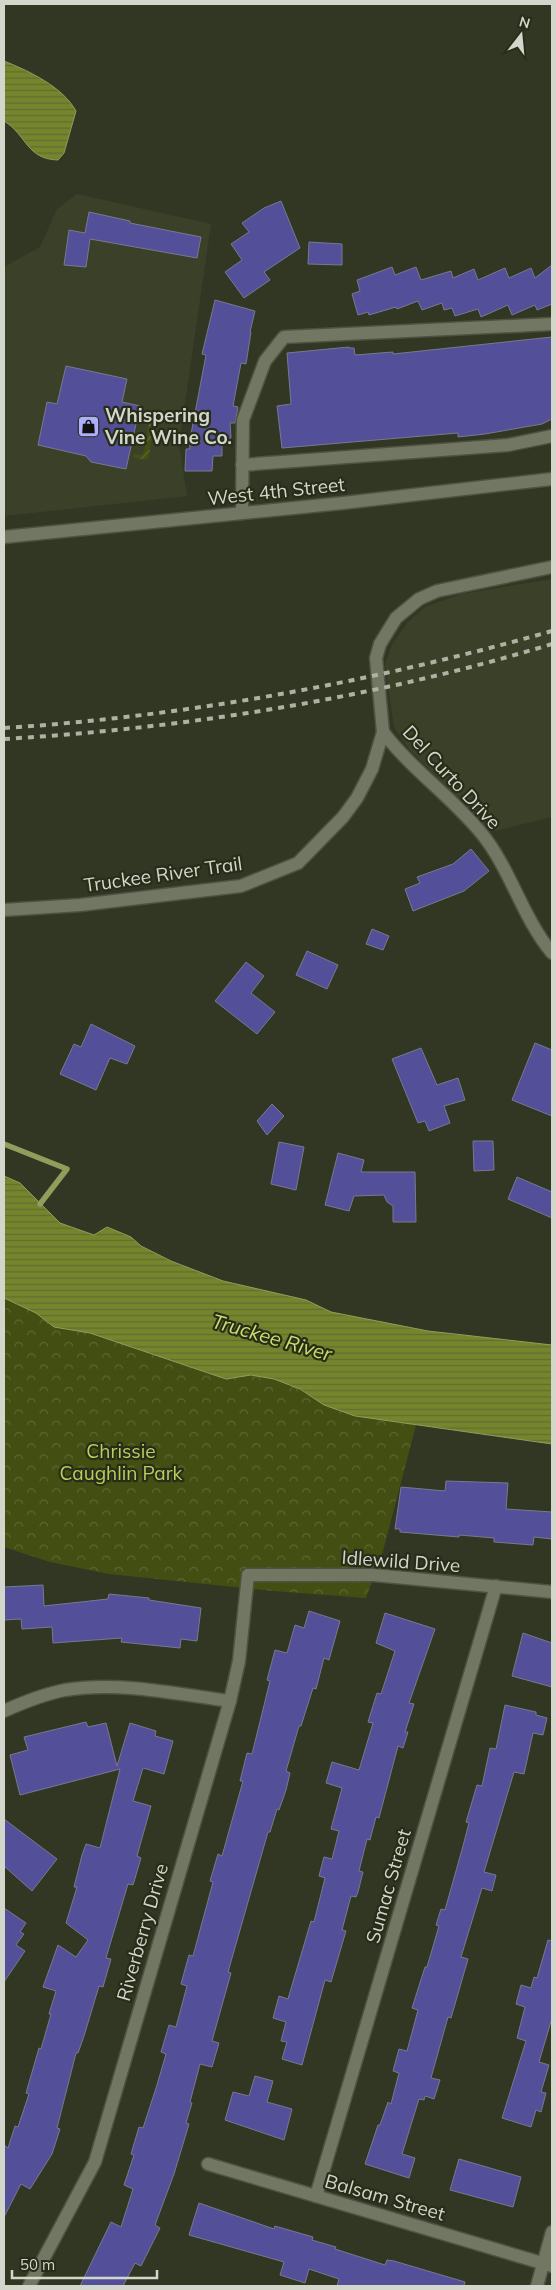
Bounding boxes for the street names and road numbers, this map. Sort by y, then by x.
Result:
street label: West 4th Street [206,472,346,510]
street label: Del Curto Drive [398,720,506,834]
street label: Truckee River Trail [82,851,244,897]
street label: Idlewild Drive [341,1545,461,1577]
street label: Sumac Street [360,1826,416,1946]
street label: Riverberry Drive [111,1860,173,2004]
street label: Balsam Street [322,2168,448,2226]

